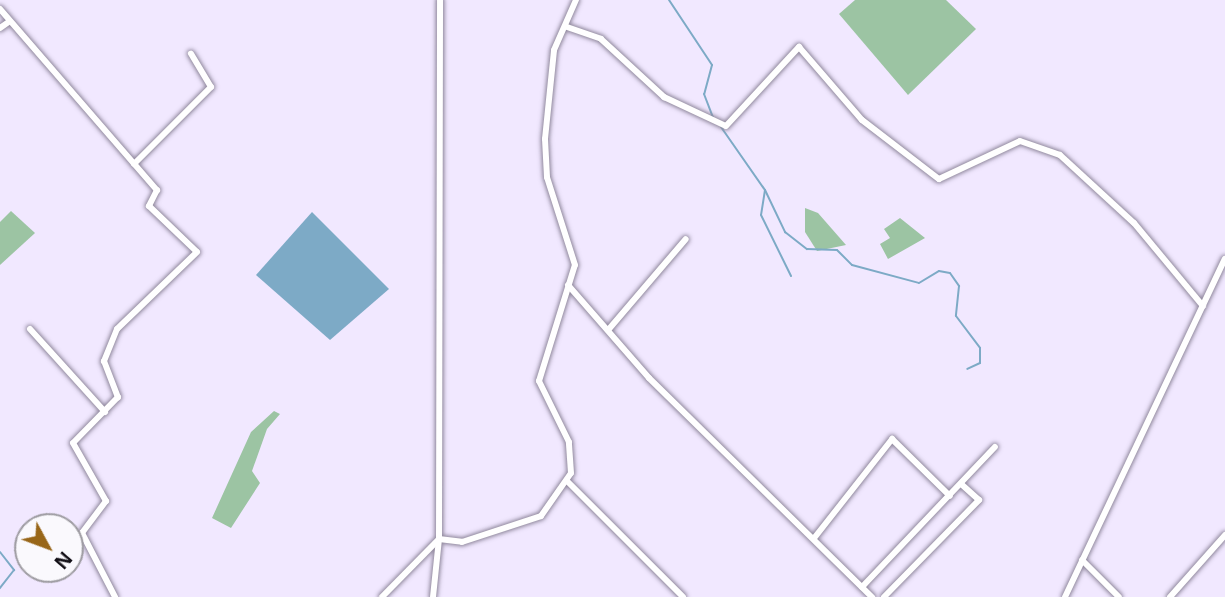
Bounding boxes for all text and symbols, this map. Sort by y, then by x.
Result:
north arrow [14,513,84,583]
text: N [48,546,78,575]

